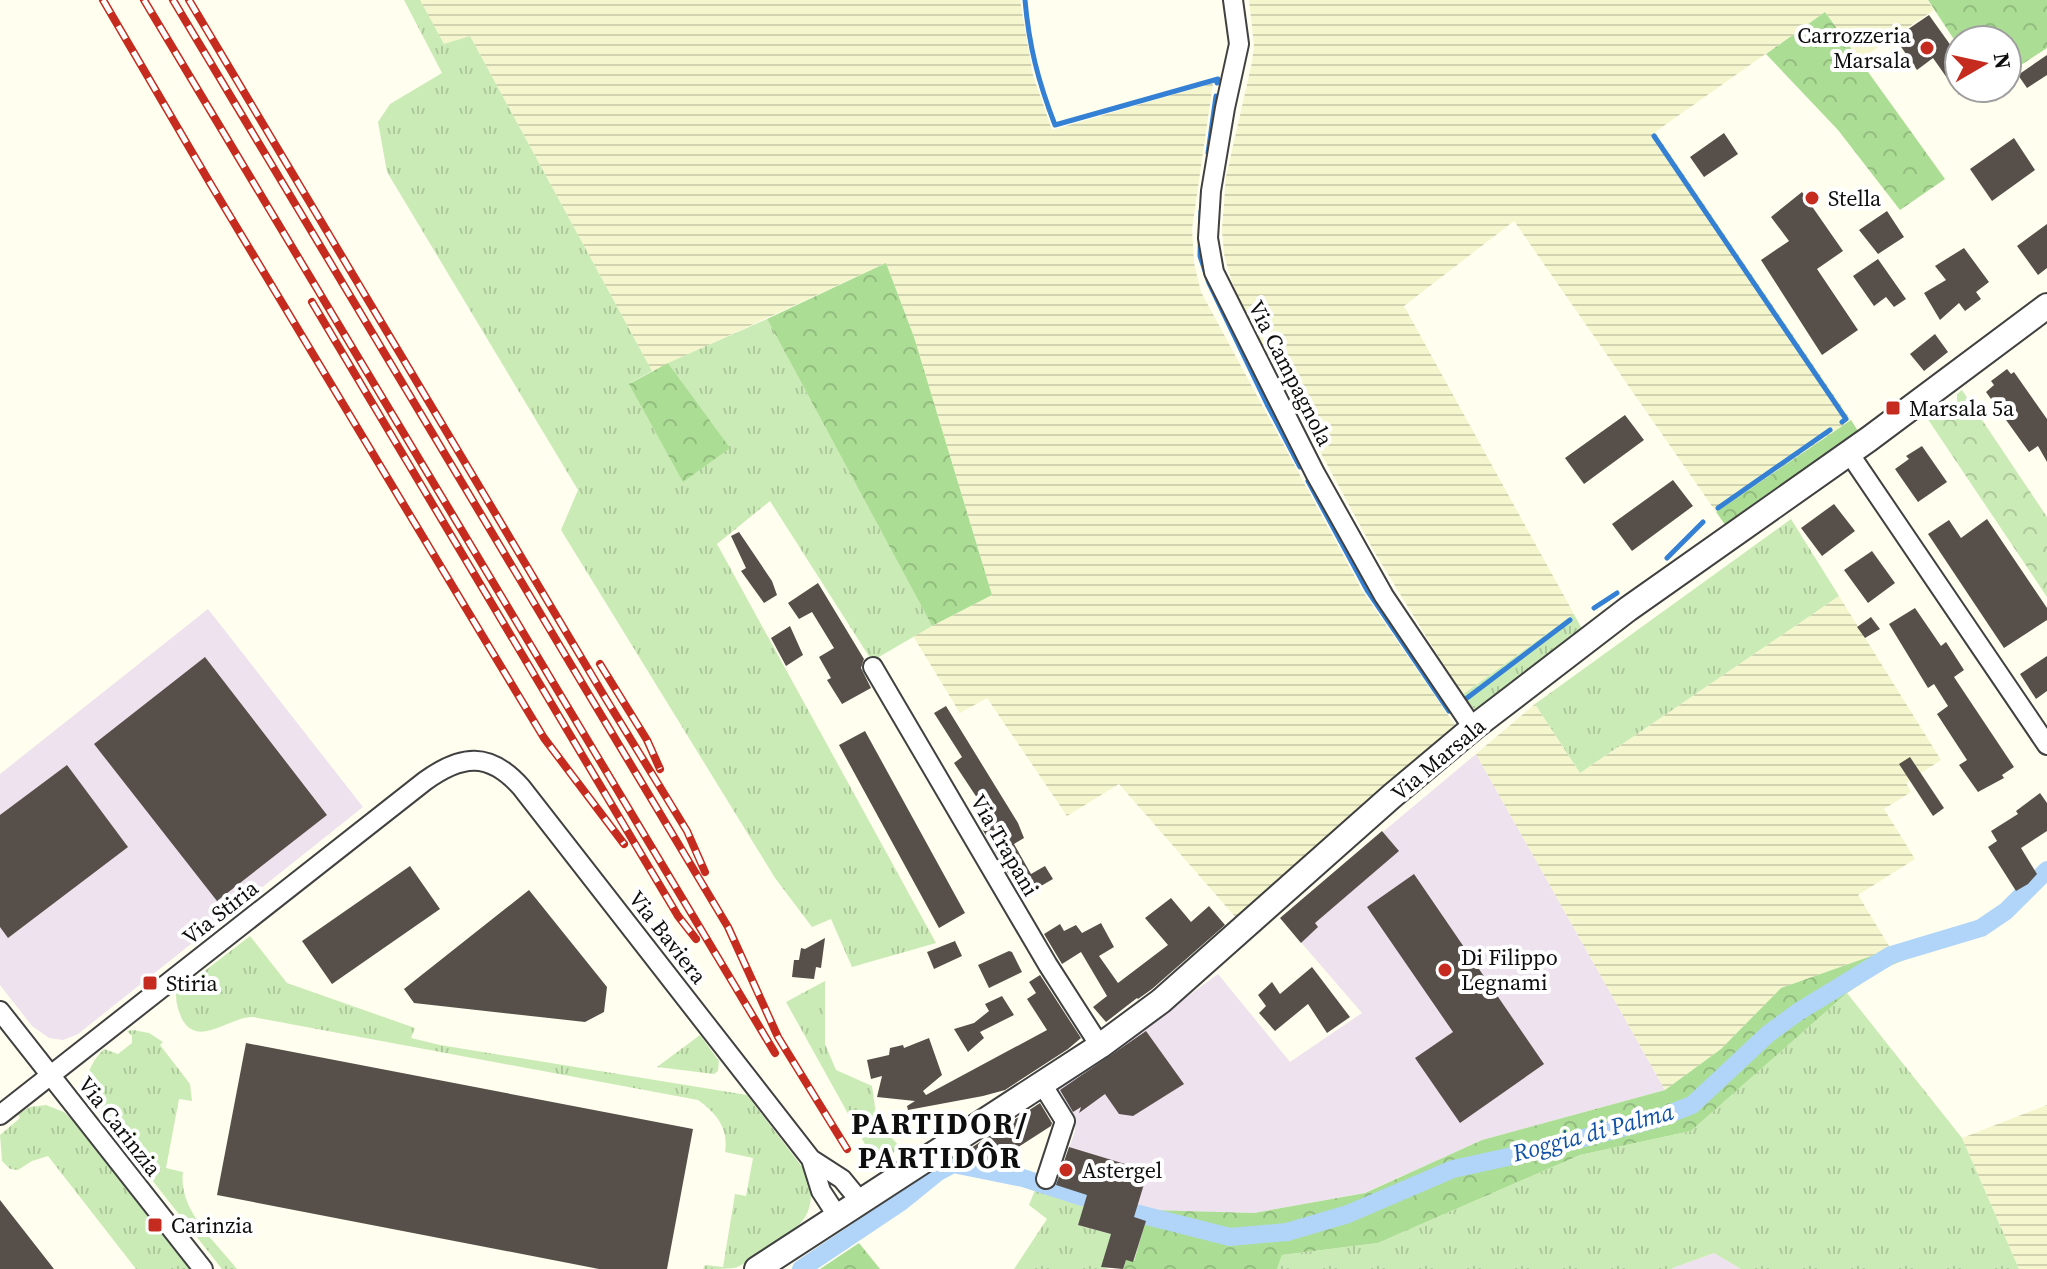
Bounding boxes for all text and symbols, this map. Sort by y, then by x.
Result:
place label: Carrozzeria Marsala [1797,20,1912,75]
north arrow [1943,24,2023,104]
marker: Carrozzeria Marsala [1918,39,1936,57]
text: N [1987,51,2019,71]
place label: Stella [1828,183,1882,213]
marker: Stella [1803,189,1821,207]
street label: Via Campagnola [1241,295,1341,452]
place label: Marsala 5a [1909,393,2015,423]
marker: Marsala 5a [1884,399,1902,417]
street label: Via Marsala [1384,710,1492,807]
street label: Via Trapani [964,789,1046,901]
street label: Via Stiria [176,872,265,951]
street label: Via Baviera [622,884,714,991]
place label: Di Filippo Legnami [1461,942,1558,997]
marker: Di Filippo Legnami [1436,961,1454,979]
place label: Stiria [166,968,219,998]
marker: Stiria [141,974,159,992]
street label: Via Carinzia [72,1070,169,1183]
water label: Roggia di Palma [1508,1095,1678,1170]
district label: PARTIDOR/ PARTIDÔR [851,1103,1029,1178]
place label: Astergel [1082,1155,1162,1185]
marker: Astergel [1057,1161,1075,1179]
place label: Carinzia [171,1210,254,1240]
marker: Carinzia [146,1216,164,1234]

